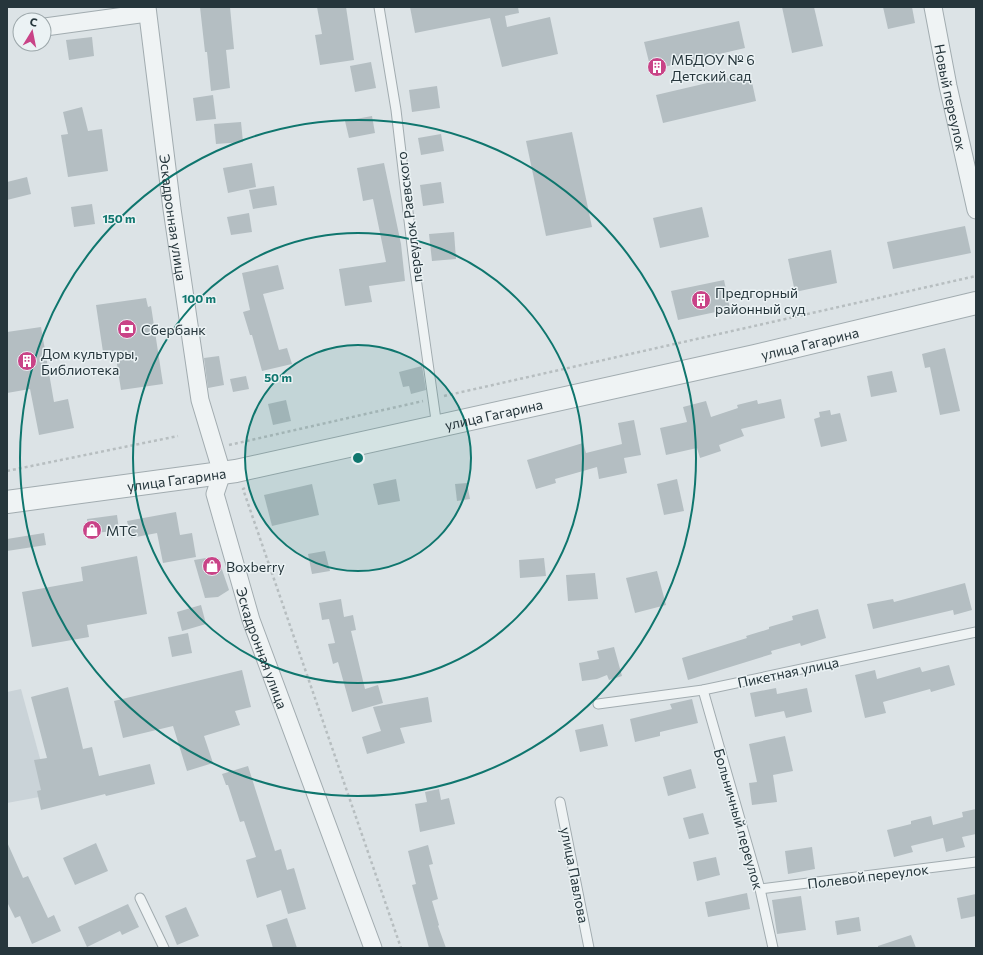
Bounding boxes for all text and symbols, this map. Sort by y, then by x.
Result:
north arrow [12,12,52,52]
text: С [29,15,39,29]
street label: Новый переулок [932,42,971,153]
place label: МБДОУ № 6 Детский сад [671,51,755,84]
building icon: МБДОУ № 6 Детский сад [646,56,668,78]
street label: переулок Раевского [393,151,425,283]
street label: Эскадронная улица [157,153,191,282]
text: 150 m [102,211,136,225]
place label: Предгорный районный суд [715,284,806,317]
building icon: Предгорный районный суд [690,289,712,311]
text: 100 m [182,291,216,305]
bank icon: Сбербанк [116,318,138,340]
place label: Сбербанк [141,321,206,338]
street label: улица Гагарина [759,323,860,363]
place label: Дом культуры, Библиотека [41,345,138,378]
building icon: Дом культуры, Библиотека [16,350,38,372]
text: 50 m [264,370,292,384]
street label: улица Гагарина [443,395,544,433]
centre of rings [351,451,365,465]
street label: улица Гагарина [126,464,227,494]
shop icon: МТС [81,519,103,541]
place label: МТС [106,522,137,539]
shop icon: Boxberry [201,555,223,577]
place label: Boxberry [226,558,285,575]
street label: Эскадронная улица [234,585,292,711]
street label: Пикетная улица [736,653,840,691]
street label: Больничный переулок [711,746,767,892]
street label: улица Павлова [557,826,593,924]
street label: Полевой переулок [806,860,930,892]

